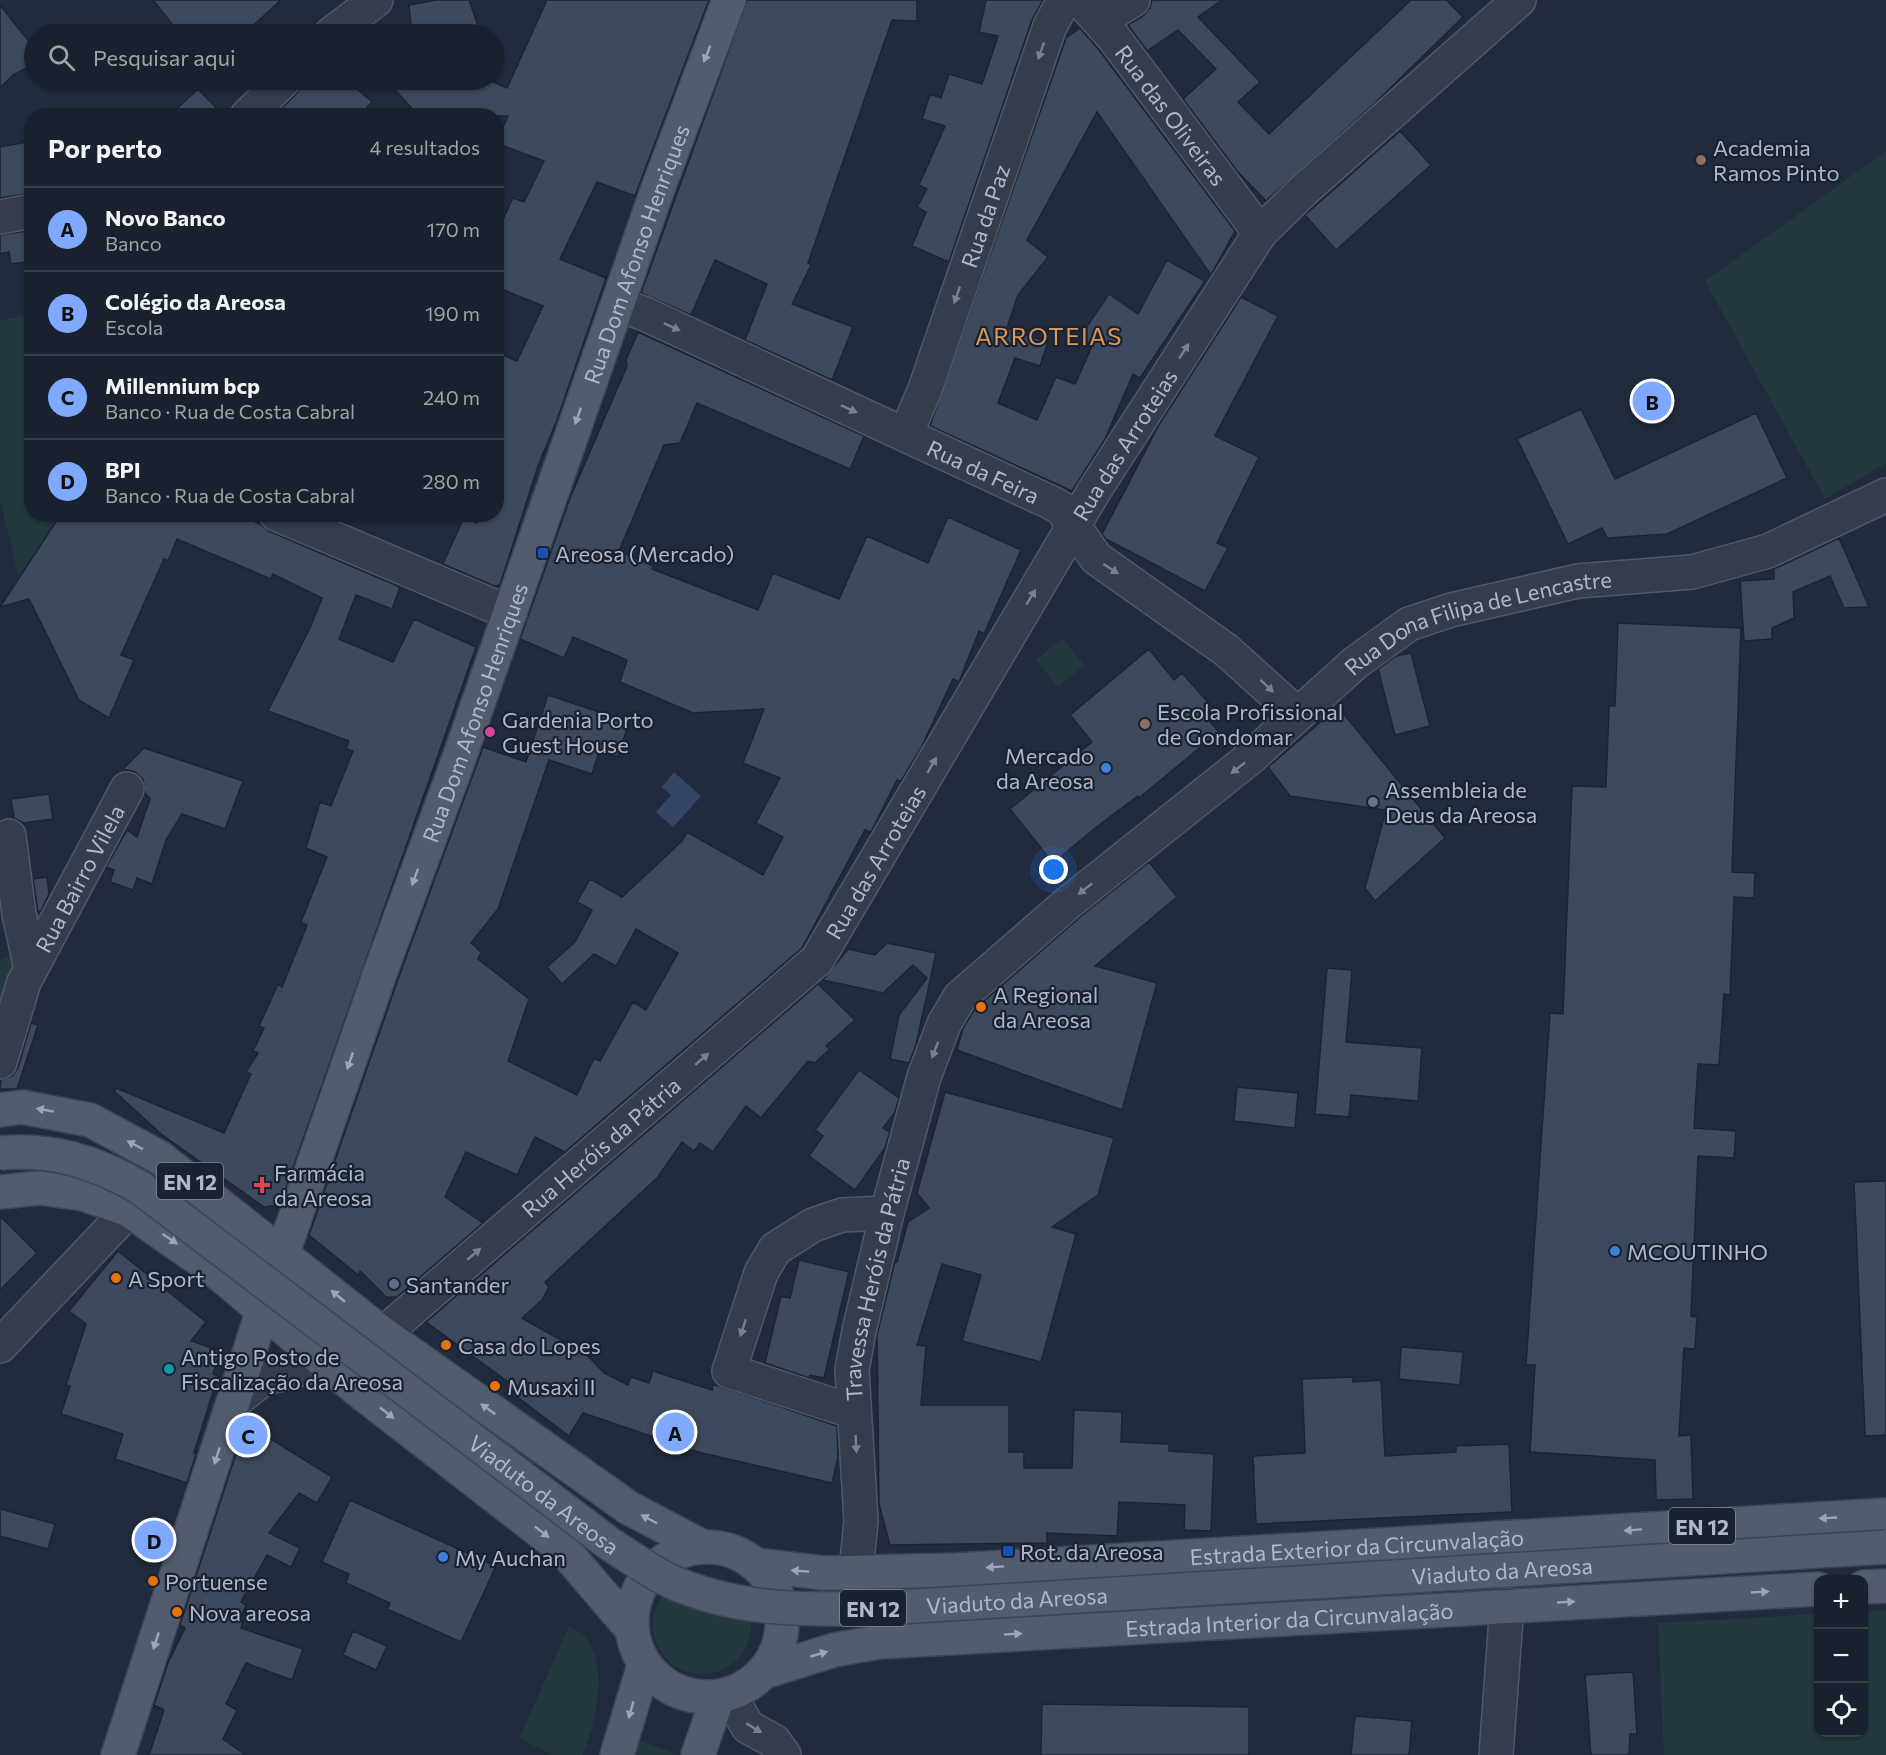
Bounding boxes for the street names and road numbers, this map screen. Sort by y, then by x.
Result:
street label: Rua das Oliveiras [1110,39,1233,190]
street label: Rua Dom Afonso Henriques [577,120,694,387]
street label: Rua da Paz [954,161,1015,271]
street label: Rua das Arroteias [1066,364,1182,525]
street label: Rua da Feira [923,434,1044,509]
street label: Rua Dona Filipa de Lencastre [1338,565,1613,680]
street label: Rua Dom Afonso Henriques [416,579,533,846]
street label: Rua das Arroteias [819,780,931,944]
street label: Rua Bairro Vilela [29,800,130,957]
street label: Rua Heróis da Pátria [516,1071,685,1222]
street label: Travessa Heróis da Pátria [838,1155,915,1402]
road number: EN 12 [157,1163,223,1199]
street label: Viaduto da Areosa [464,1429,624,1560]
road number: EN 12 [1669,1508,1735,1544]
street label: Estrada Exterior da Circunvalação [1189,1523,1525,1570]
street label: Viaduto da Areosa [1411,1551,1594,1589]
street label: Viaduto da Areosa [925,1581,1108,1619]
road number: EN 12 [840,1590,906,1626]
street label: Estrada Interior da Circunvalação [1124,1596,1454,1642]

